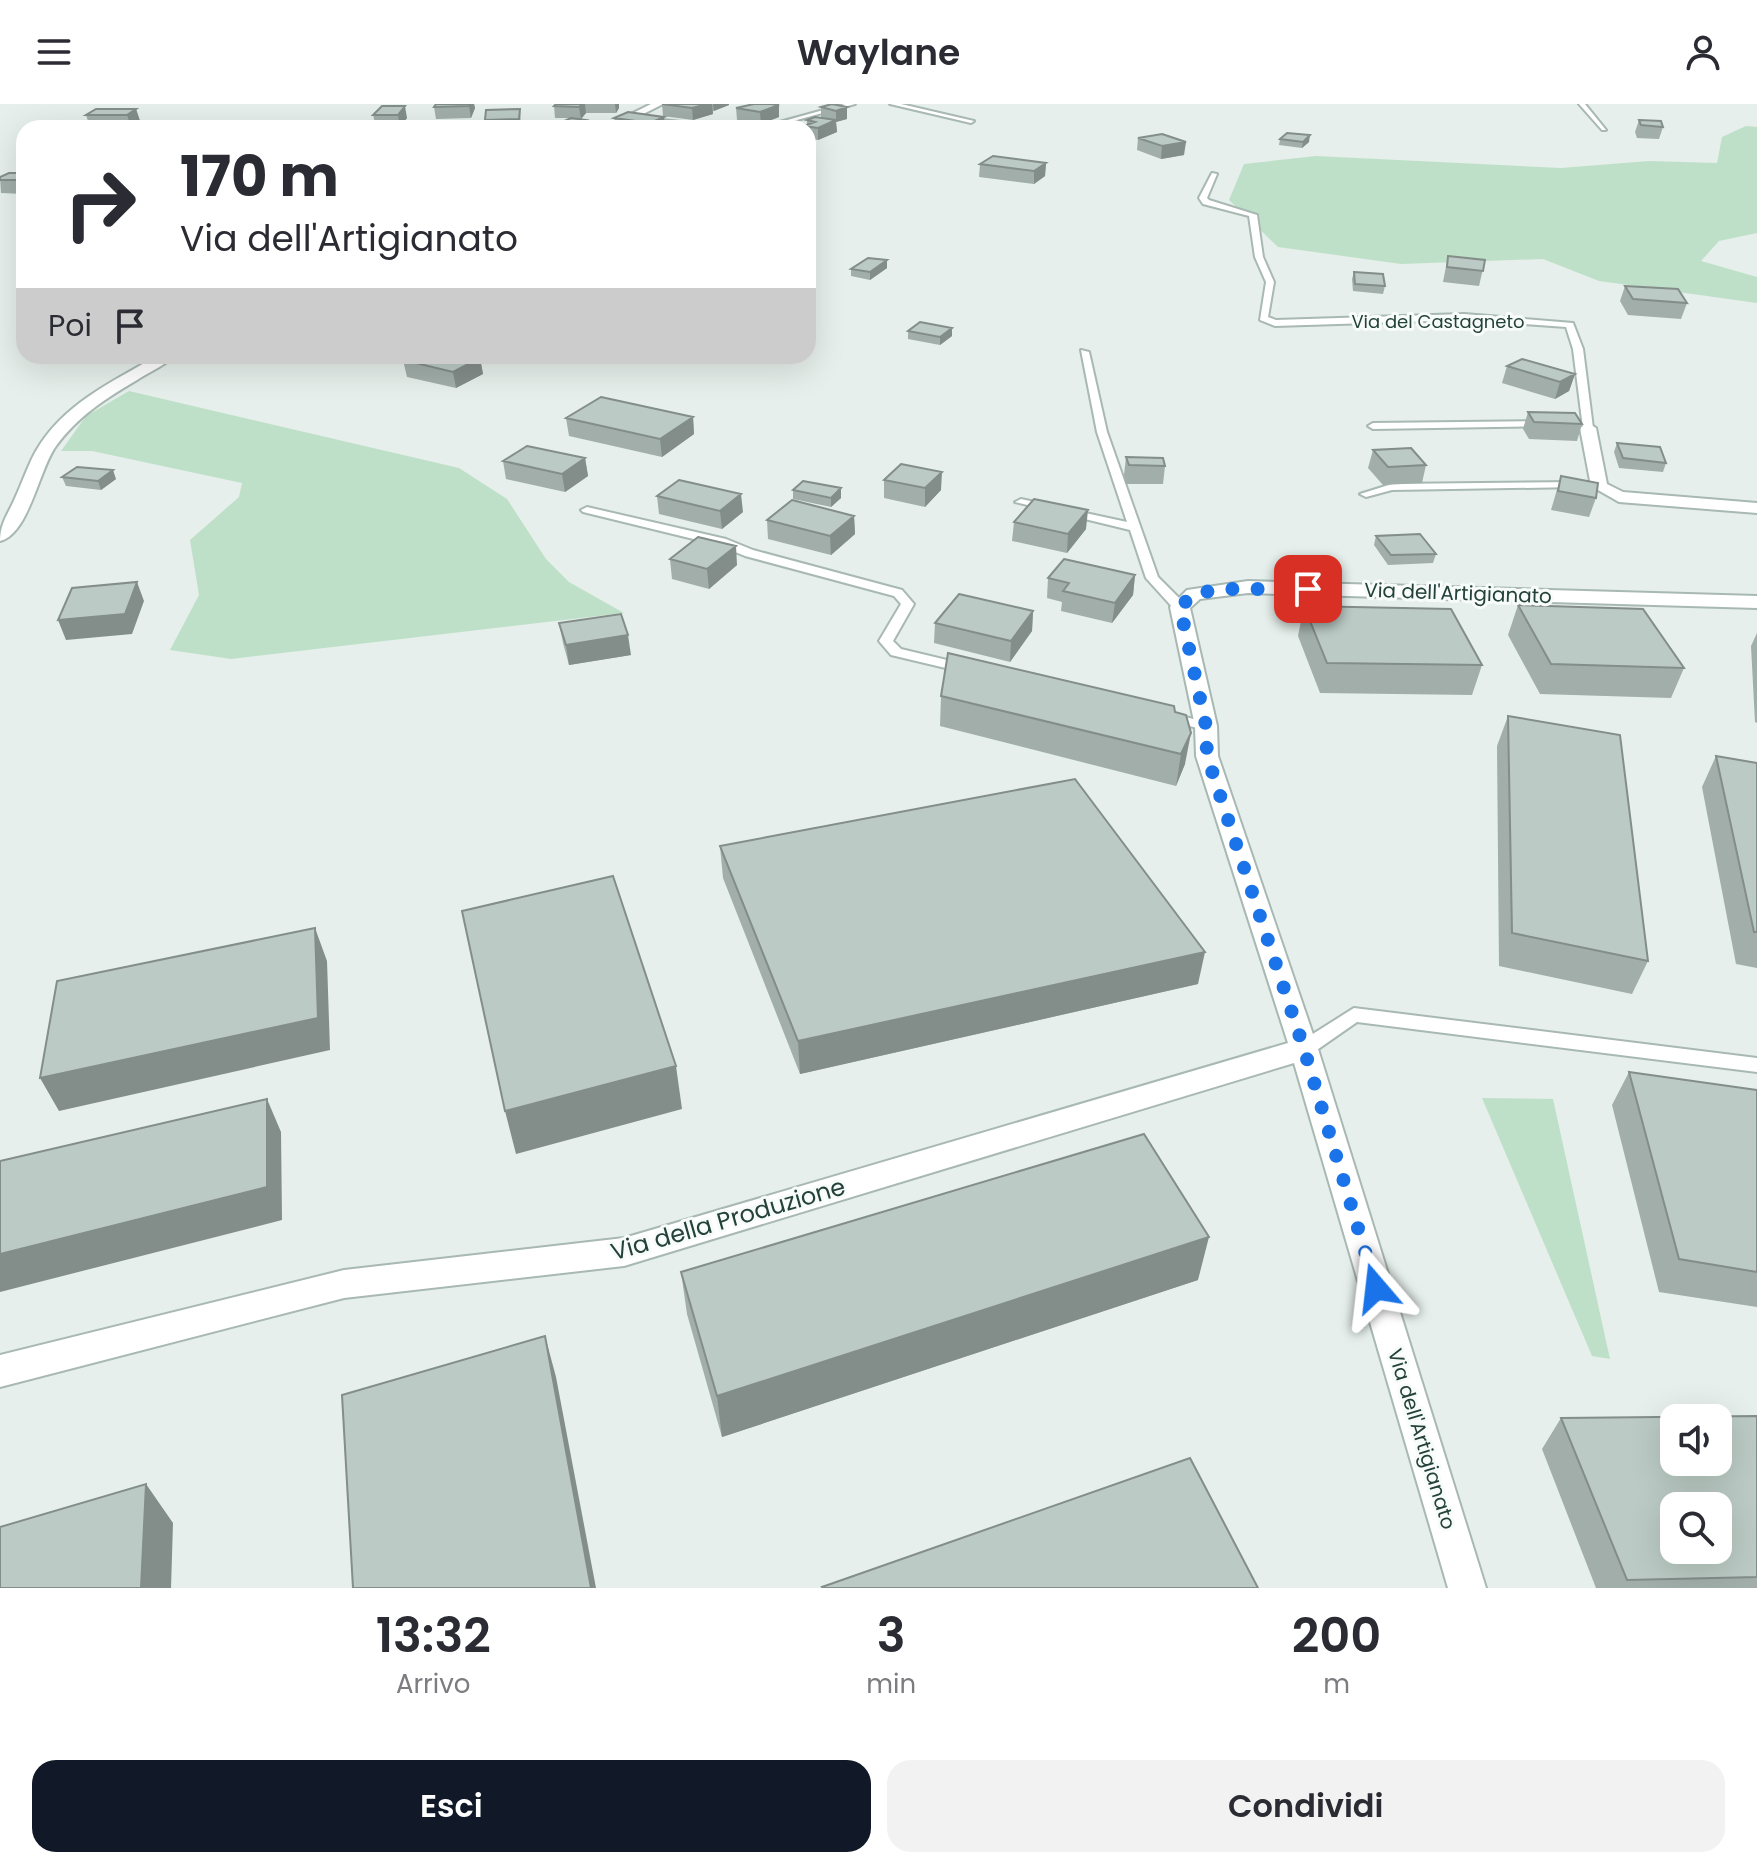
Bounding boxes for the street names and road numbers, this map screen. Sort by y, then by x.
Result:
street label: Via del Castagneto [1351,309,1525,334]
street label: Via dell'Artigianato [1364,576,1552,610]
street label: Via della Produzione [607,1170,849,1268]
street label: Via dell'Artigianato [1381,1345,1463,1533]

